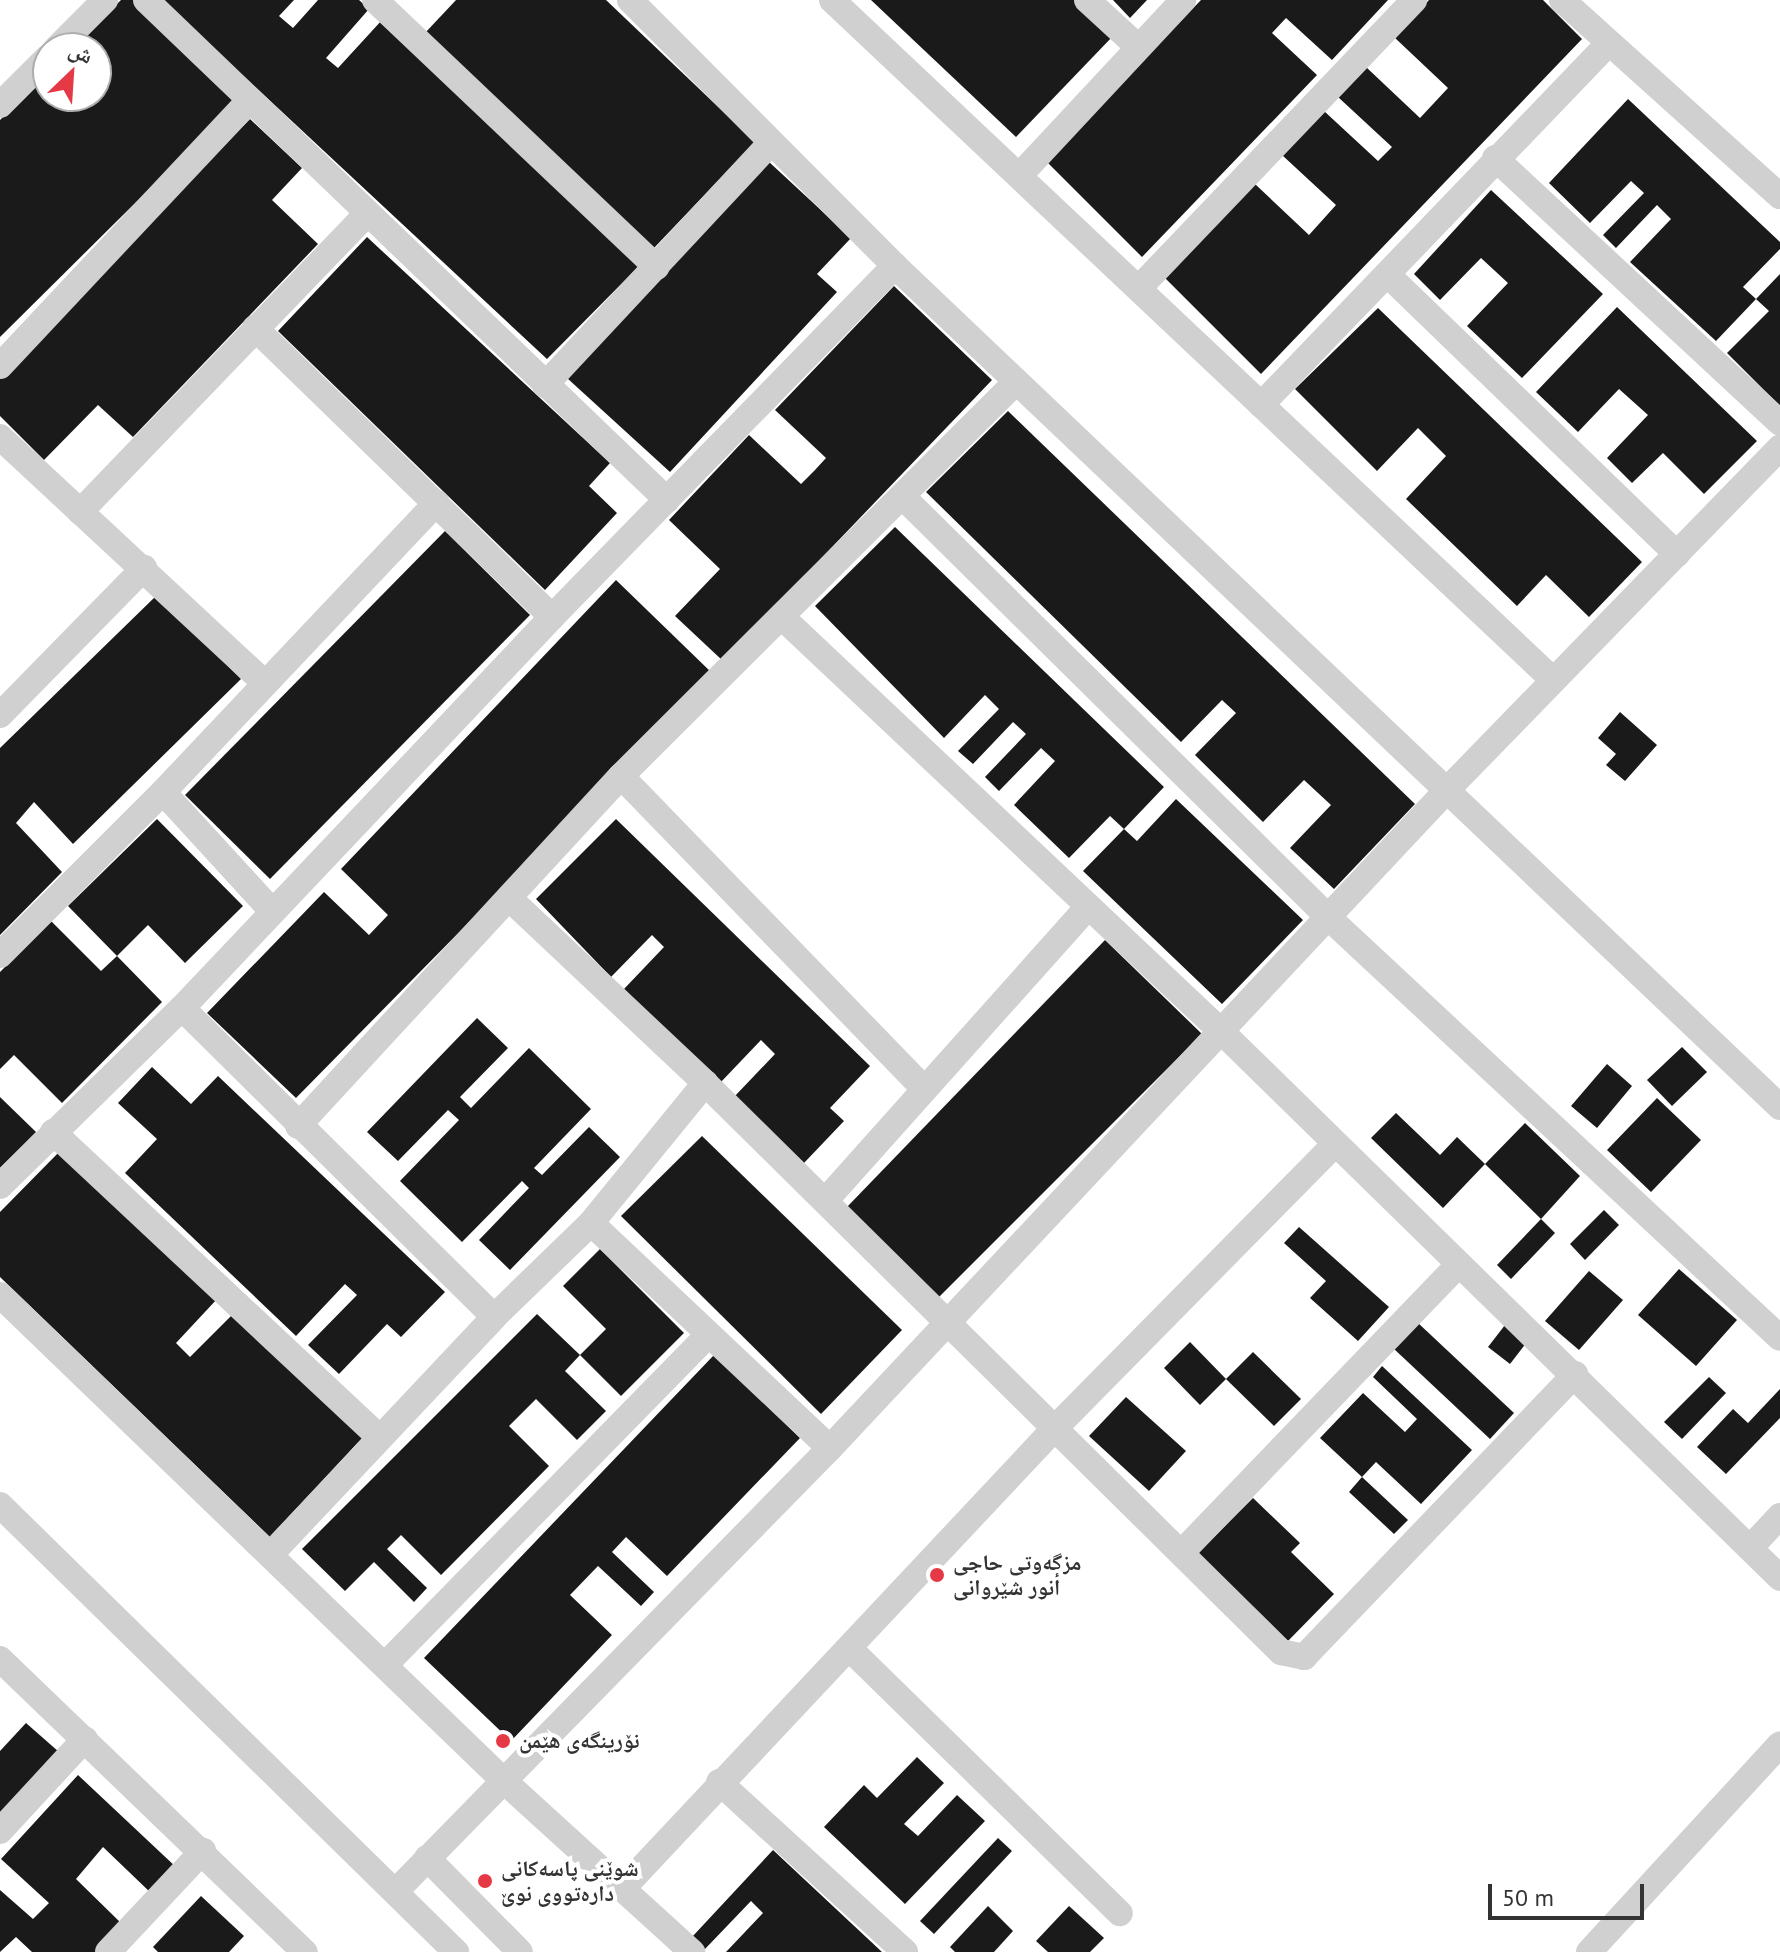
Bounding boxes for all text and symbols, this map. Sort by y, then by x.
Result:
north arrow [32,32,112,112]
text: ش [65,34,98,70]
place label: مزگەوتی حاجی أنور شێروانی [953,1549,1081,1600]
marker: مزگەوتی حاجی أنور شێروانی [928,1566,946,1584]
place label: نۆرینگه‌ی هێمن [519,1728,640,1754]
marker: نۆرینگه‌ی هێمن [494,1732,512,1750]
place label: شوێنی پاسەکانی دارەتووی نوێ [501,1855,639,1906]
scale bar [1492,1868,1648,1918]
marker: شوێنی پاسەکانی دارەتووی نوێ [476,1872,494,1890]
text: 50 m [1502,1882,1554,1913]

